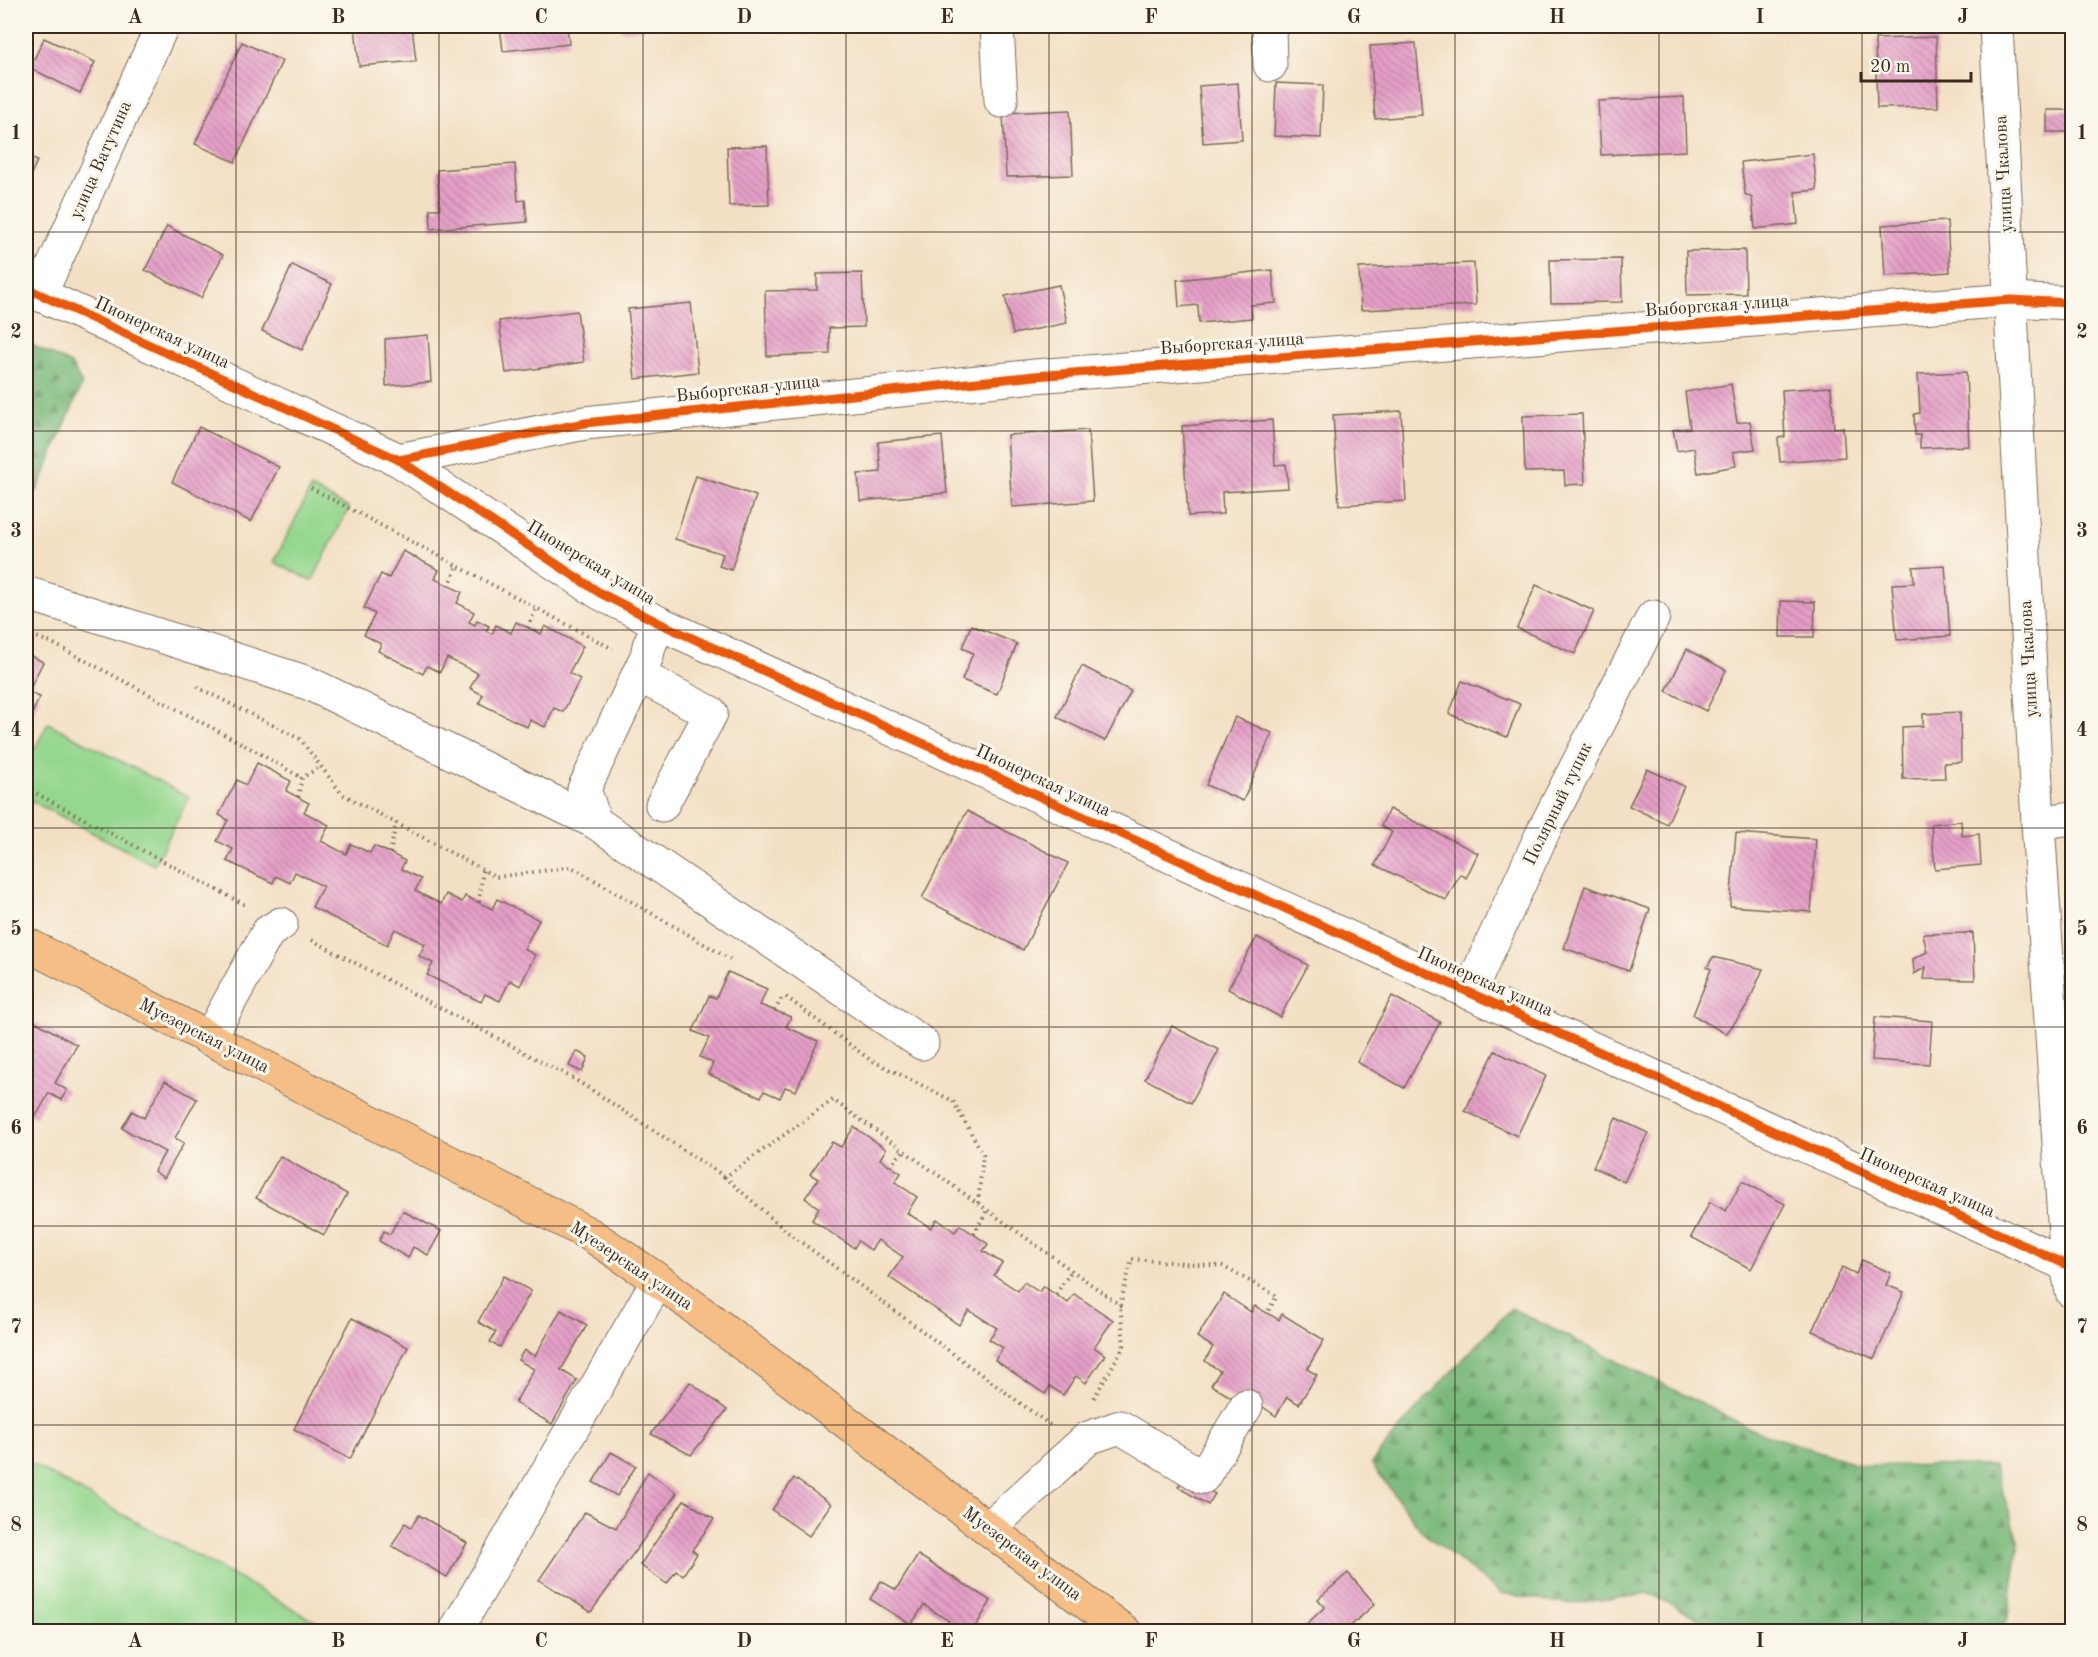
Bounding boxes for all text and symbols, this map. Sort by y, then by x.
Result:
text: A [127,8,143,28]
text: B [331,8,345,28]
text: C [534,8,548,28]
text: D [736,8,752,28]
text: E [940,8,954,28]
text: F [1144,8,1158,28]
text: G [1347,8,1361,28]
text: H [1549,8,1565,28]
text: I [1756,8,1764,28]
text: J [1958,8,1969,28]
scale bar [1861,45,1970,83]
text: 20 m [1870,58,1910,76]
street label: улица Ватутина [67,98,135,222]
street label: улица Чкалова [1992,115,2016,233]
text: 1 [10,124,22,144]
text: 1 [2076,124,2088,144]
street label: Выборгская улица [1644,292,1790,320]
street label: Пионерская улица [92,294,232,372]
text: 2 [10,323,22,343]
text: 2 [2076,323,2088,343]
street label: Выборгская улица [1159,330,1305,358]
street label: Выборгская улица [675,372,821,406]
street label: Пионерская улица [524,518,659,608]
text: 3 [10,522,22,542]
text: 3 [2076,522,2088,542]
street label: улица Чкалова [2017,600,2041,718]
text: 4 [10,721,22,741]
text: 4 [2076,721,2088,741]
street label: Полярный тупик [1521,740,1595,868]
street label: Пионерская улица [973,742,1113,820]
text: 5 [10,919,22,940]
text: 5 [2076,919,2088,940]
street label: Пионерская улица [1414,944,1556,1020]
street label: Муезерская улица [136,995,272,1077]
text: 6 [10,1119,22,1139]
text: 6 [2076,1119,2088,1139]
street label: Пионерская улица [1856,1145,1998,1221]
street label: Муезерская улица [566,1218,696,1314]
text: 7 [10,1318,22,1338]
text: 7 [2076,1318,2088,1338]
street label: Муезерская улица [959,1504,1085,1604]
text: 8 [10,1516,22,1536]
text: 8 [2076,1516,2088,1536]
text: A [127,1632,143,1652]
text: B [331,1632,345,1652]
text: C [534,1632,548,1652]
text: D [736,1632,752,1652]
text: E [940,1632,954,1652]
text: F [1144,1632,1158,1652]
text: G [1347,1632,1361,1652]
text: H [1549,1632,1565,1652]
text: I [1756,1632,1764,1652]
text: J [1958,1632,1969,1652]

